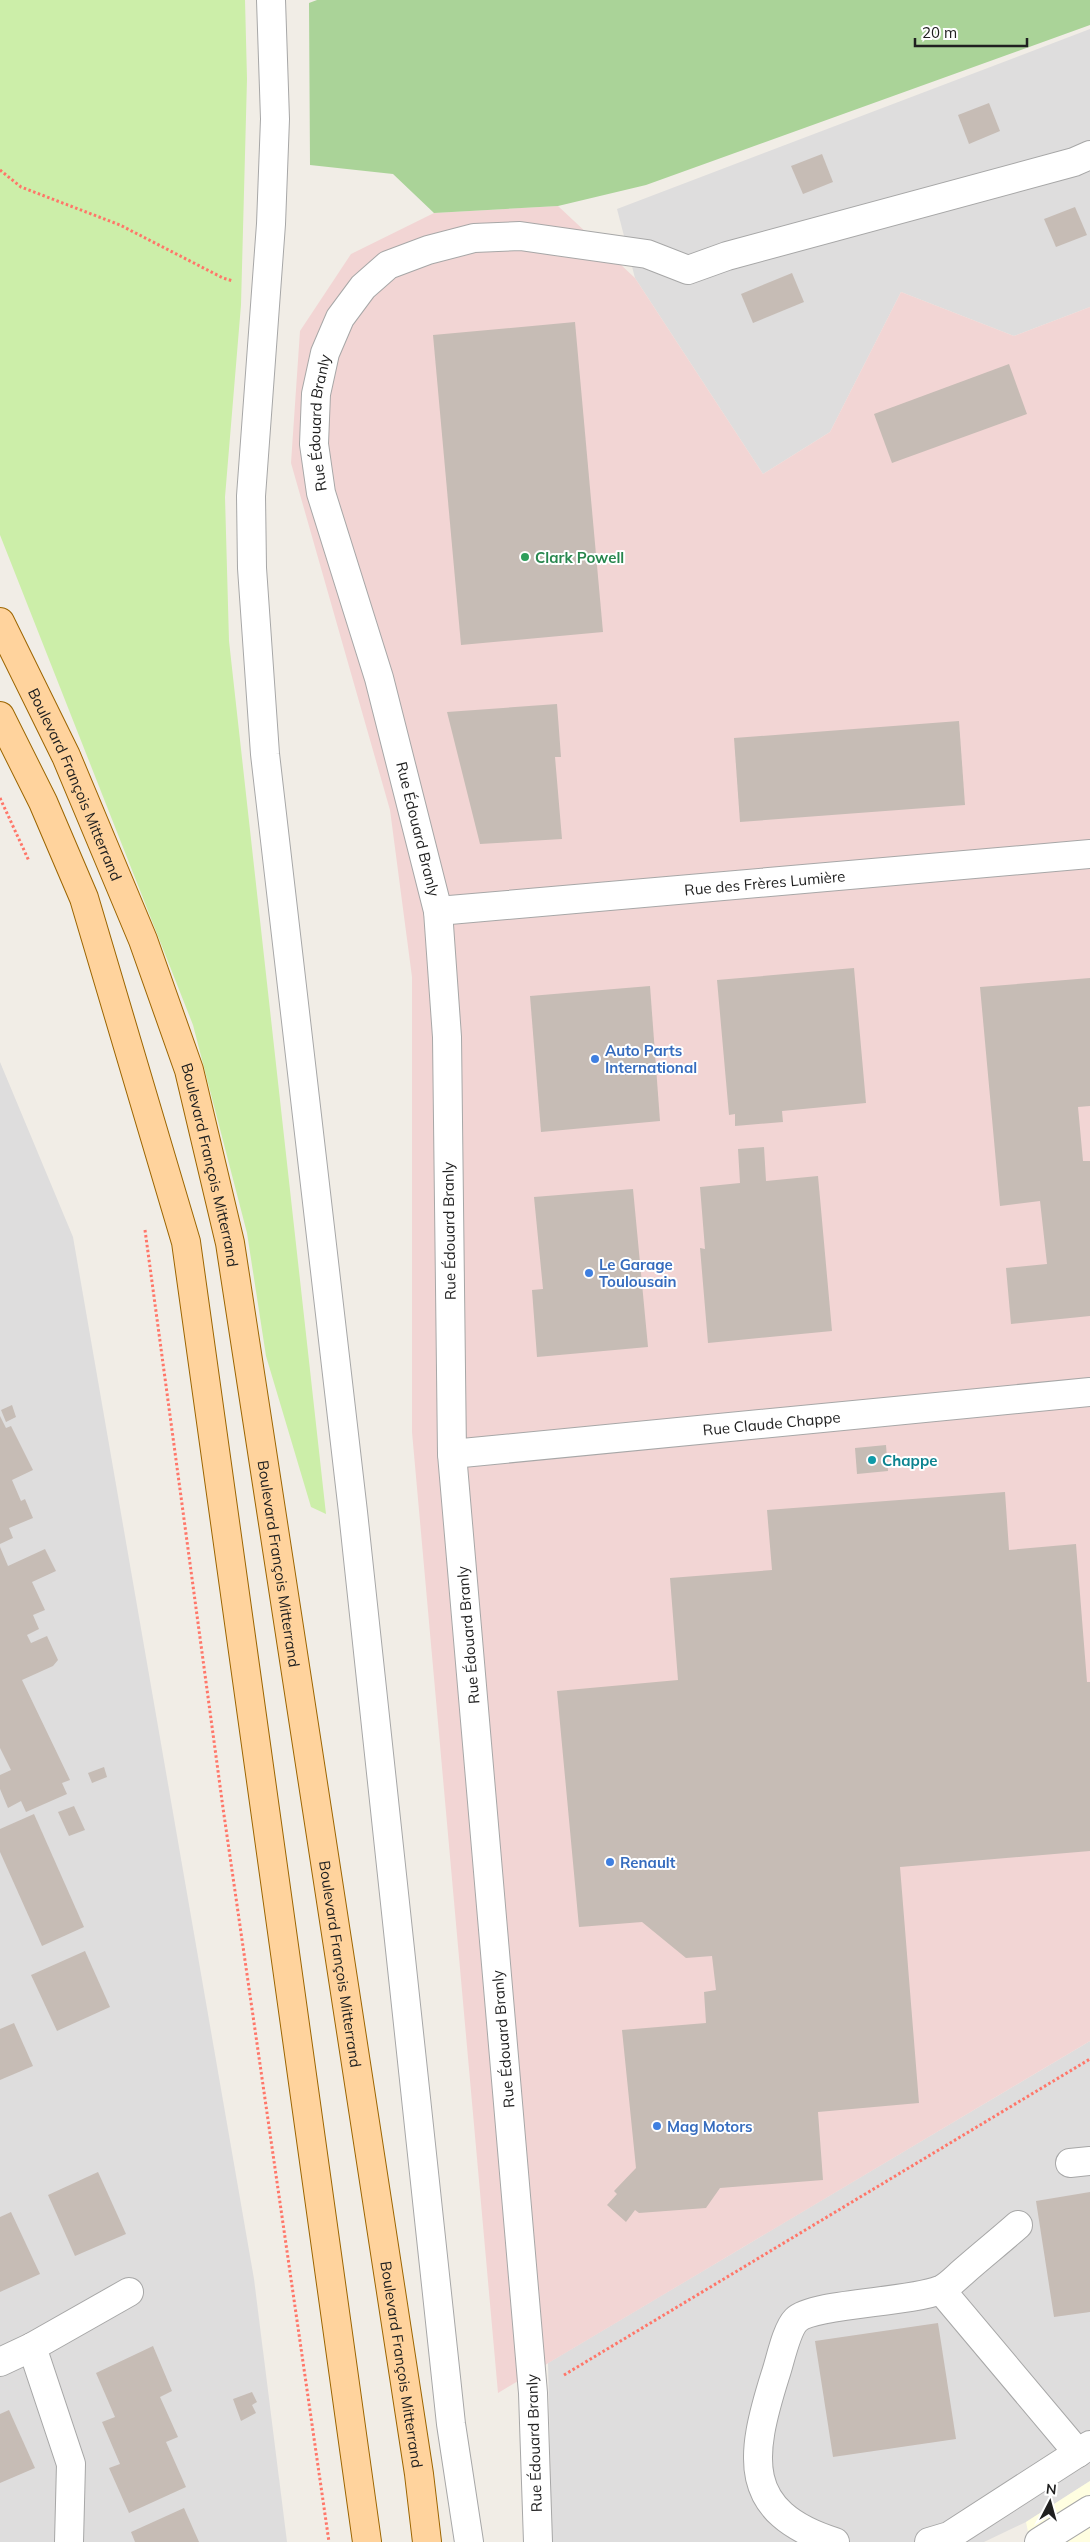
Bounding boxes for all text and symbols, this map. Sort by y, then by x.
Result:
scale bar [915,15,1028,47]
text: 20 m [922,23,957,42]
street label: Rue Édouard Branly [304,352,334,493]
place label: Clark Powell [535,548,624,567]
marker: Clark Powell [519,551,531,563]
street label: Boulevard François Mitterrand [24,685,127,883]
street label: Rue Édouard Branly [392,760,444,898]
street label: Rue des Frères Lumière [683,866,846,899]
place label: Auto Parts International [605,1041,697,1077]
marker: Auto Parts International [589,1053,601,1065]
street label: Boulevard François Mitterrand [178,1060,243,1268]
street label: Rue Édouard Branly [438,1162,460,1300]
place label: Le Garage Toulousain [599,1255,676,1291]
marker: Le Garage Toulousain [583,1267,595,1279]
street label: Rue Claude Chappe [702,1407,841,1439]
place label: Chappe [882,1451,937,1470]
marker: Chappe [866,1454,878,1466]
street label: Boulevard François Mitterrand [254,1459,304,1668]
street label: Rue Édouard Branly [453,1565,483,1705]
place label: Renault [620,1853,676,1872]
marker: Renault [604,1856,616,1868]
street label: Boulevard François Mitterrand [315,1859,366,2069]
street label: Rue Édouard Branly [488,1969,518,2109]
place label: Mag Motors [667,2117,752,2136]
marker: Mag Motors [651,2120,663,2132]
street label: Boulevard François Mitterrand [377,2260,427,2469]
street label: Rue Édouard Branly [522,2374,546,2512]
north arrow [1025,2477,1075,2527]
text: N [1045,2480,1058,2499]

